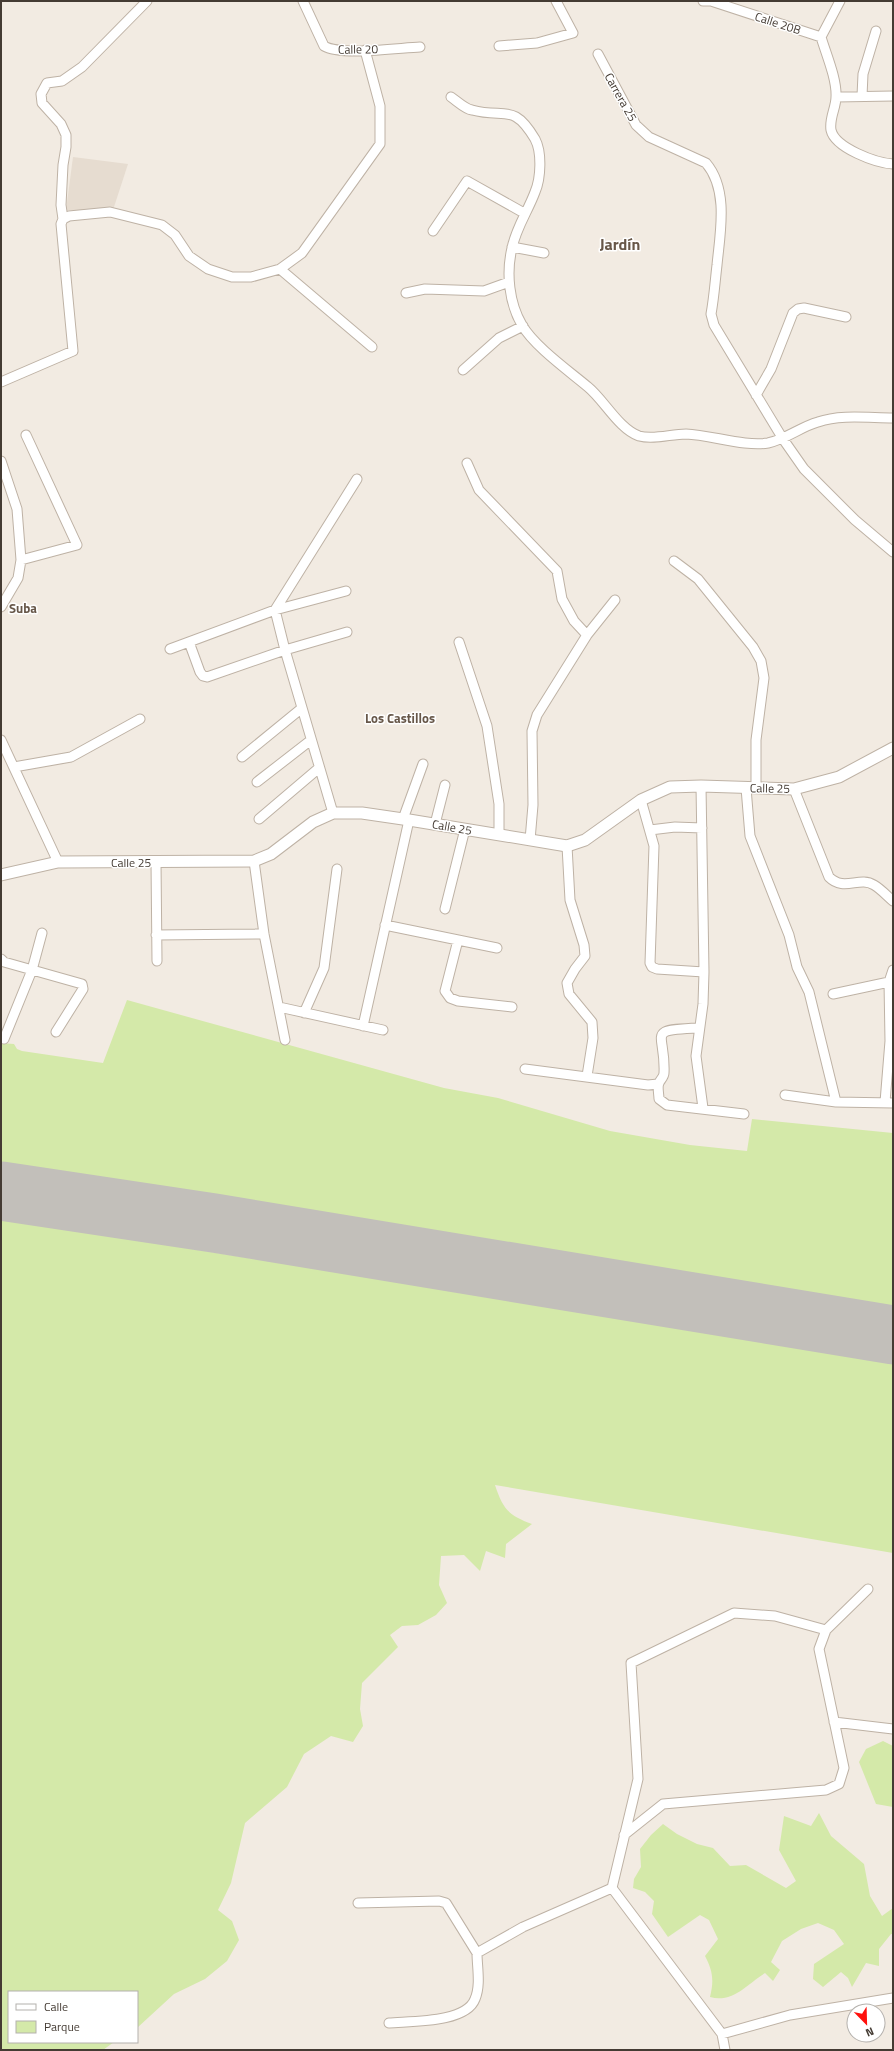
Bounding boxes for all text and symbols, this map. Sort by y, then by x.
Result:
street label: Calle 20B [752,7,804,39]
street label: Calle 20 [338,39,379,59]
street label: Carrera 25 [600,69,642,125]
district label: Jardín [600,232,640,256]
district label: Suba [9,598,37,618]
district label: Los Castillos [365,708,435,728]
street label: Calle 25 [750,778,791,798]
street label: Calle 25 [431,814,474,840]
street label: Calle 25 [111,853,151,872]
legend [8,1991,138,2043]
text: Calle [44,1997,68,2016]
north arrow [846,2003,886,2043]
text: Parque [44,2017,80,2036]
text: N [863,2023,877,2041]

